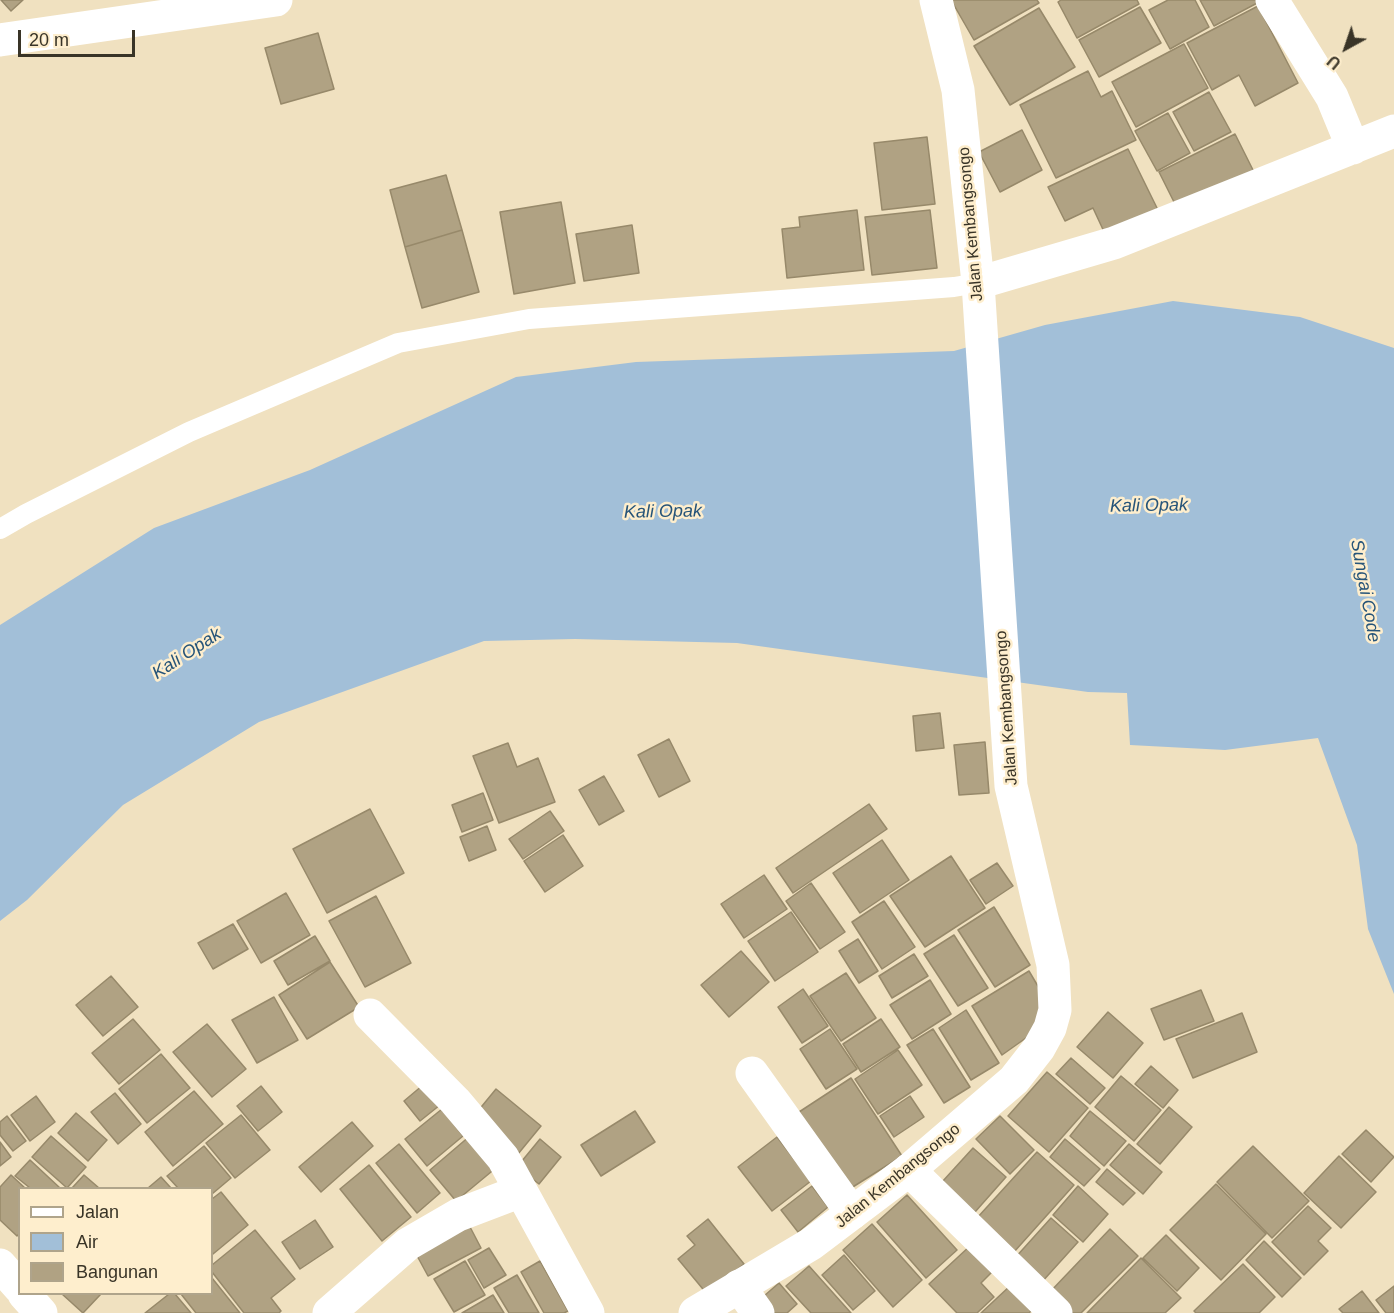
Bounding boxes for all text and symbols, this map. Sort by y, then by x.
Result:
scale bar [21,18,138,56]
north arrow [1316,18,1376,78]
text: 20 m [29,30,69,50]
text: U [1324,52,1344,72]
street label: Jalan Kembangsongo [955,146,987,302]
water label: Kali Opak [1110,495,1188,517]
water label: Kali Opak [624,501,702,523]
water label: Sungai Code [1345,538,1385,644]
water label: Kali Opak [148,624,226,684]
street label: Jalan Kembangsongo [992,630,1022,786]
street label: Jalan Kembangsongo [832,1120,964,1232]
legend [18,1187,213,1295]
text: Jalan [76,1202,119,1222]
text: Air [76,1232,98,1252]
text: Bangunan [76,1262,158,1282]

